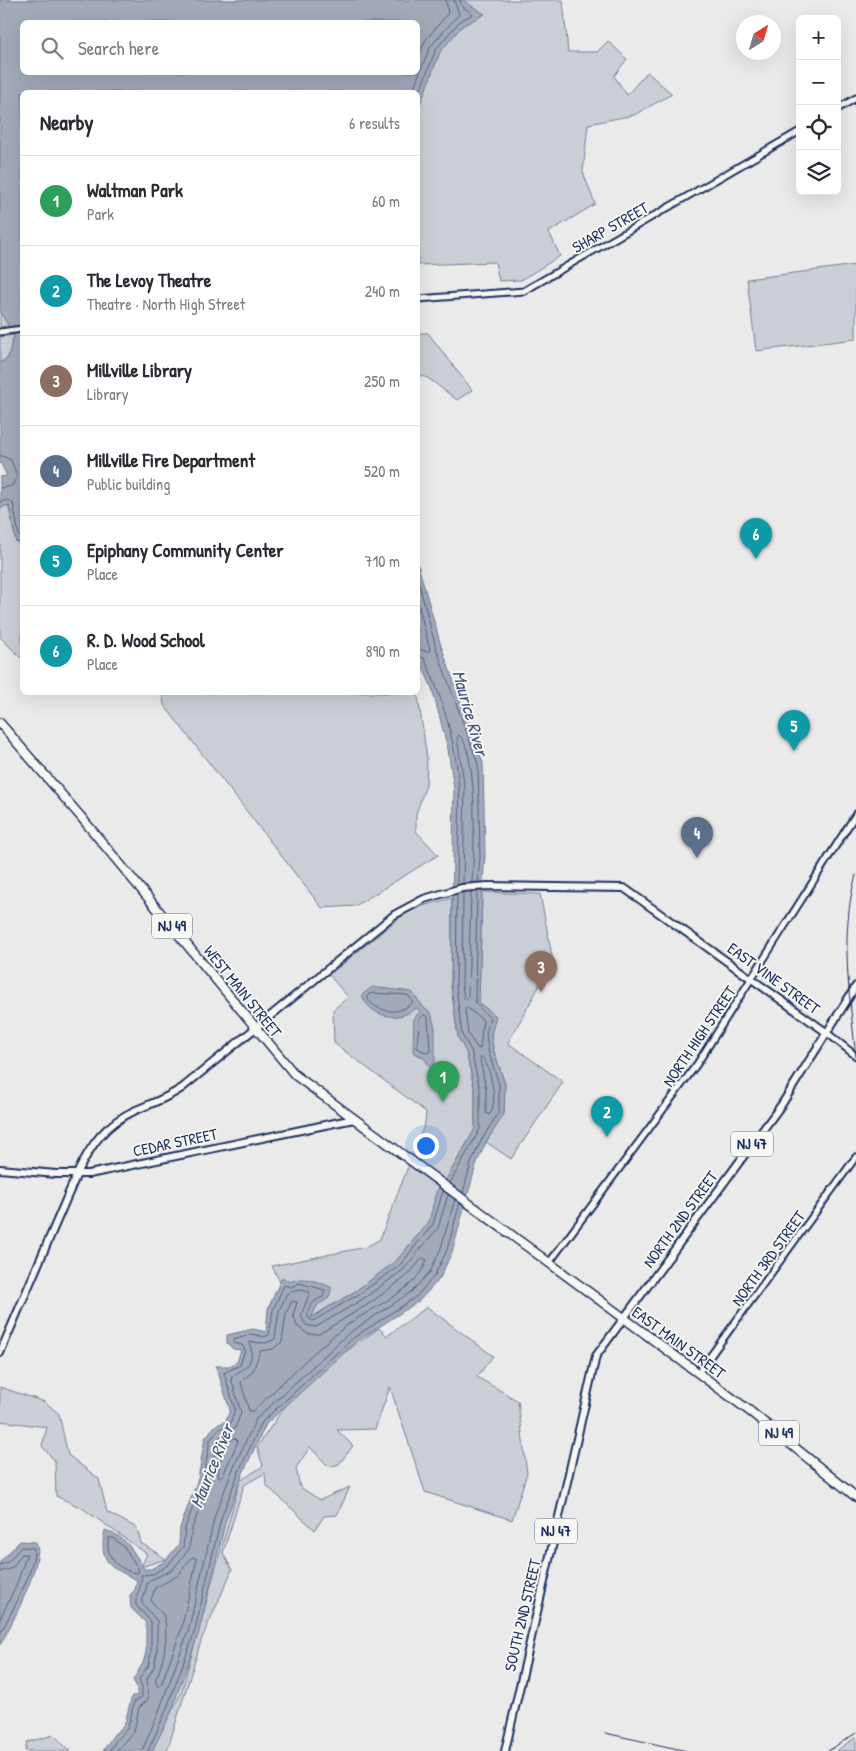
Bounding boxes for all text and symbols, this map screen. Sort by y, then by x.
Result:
north arrow [736,15,781,60]
map controls [796,15,841,195]
button: + [796,15,841,60]
search box [20,20,420,75]
icon: search [38,34,66,62]
text: Search here [78,35,159,61]
button: − [796,60,841,105]
button: locate [796,105,841,150]
text: Nearby [40,108,93,137]
text: 6 results [349,112,400,134]
button: layers [796,150,841,195]
text: Waltman Park [87,177,183,203]
text: 1 [53,190,59,212]
text: 60 m [372,190,400,212]
street label: SHARP STREET [568,196,653,258]
text: Park [87,203,114,225]
text: The Levoy Theatre [87,267,211,293]
text: 2 [52,280,60,302]
text: 240 m [365,280,400,302]
text: Theatre · North High Street [87,293,245,315]
text: Millville Library [87,357,192,383]
text: 3 [52,370,60,392]
text: 250 m [364,370,400,392]
text: Library [87,383,129,405]
text: Millville Fire Department [87,447,255,473]
text: 4 [53,460,59,482]
text: 520 m [364,460,400,482]
text: Public building [87,473,170,495]
pin: 6 [740,518,772,559]
text: Epiphany Community Center [87,537,284,563]
text: 5 [53,550,59,572]
text: 710 m [365,550,400,572]
text: Place [87,563,118,585]
text: R. D. Wood School [87,627,205,653]
text: 6 [53,640,59,662]
text: 890 m [365,640,400,662]
text: Place [87,653,118,675]
water label: Maurice River [446,667,495,760]
pin: 5 [778,710,810,751]
pin: 4 [681,817,713,858]
road number: NJ 49 [152,914,192,938]
street label: EAST VINE STREET [723,937,825,1019]
street label: WEST MAIN STREET [199,940,287,1042]
pin: 3 [525,951,557,992]
street label: NORTH HIGH STREET [657,981,741,1091]
pin: 1 [427,1061,459,1102]
pin: 2 [591,1096,623,1137]
street label: CEDAR STREET [131,1122,220,1162]
road number: NJ 47 [731,1132,773,1156]
your location [413,1133,439,1159]
street label: NORTH 2ND STREET [637,1166,723,1272]
street label: NORTH 3RD STREET [726,1206,810,1310]
street label: EAST MAIN STREET [628,1301,731,1384]
water label: Maurice River [184,1419,240,1511]
road number: NJ 49 [759,1420,799,1446]
road number: NJ 47 [535,1518,577,1544]
street label: SOUTH 2ND STREET [498,1556,546,1673]

